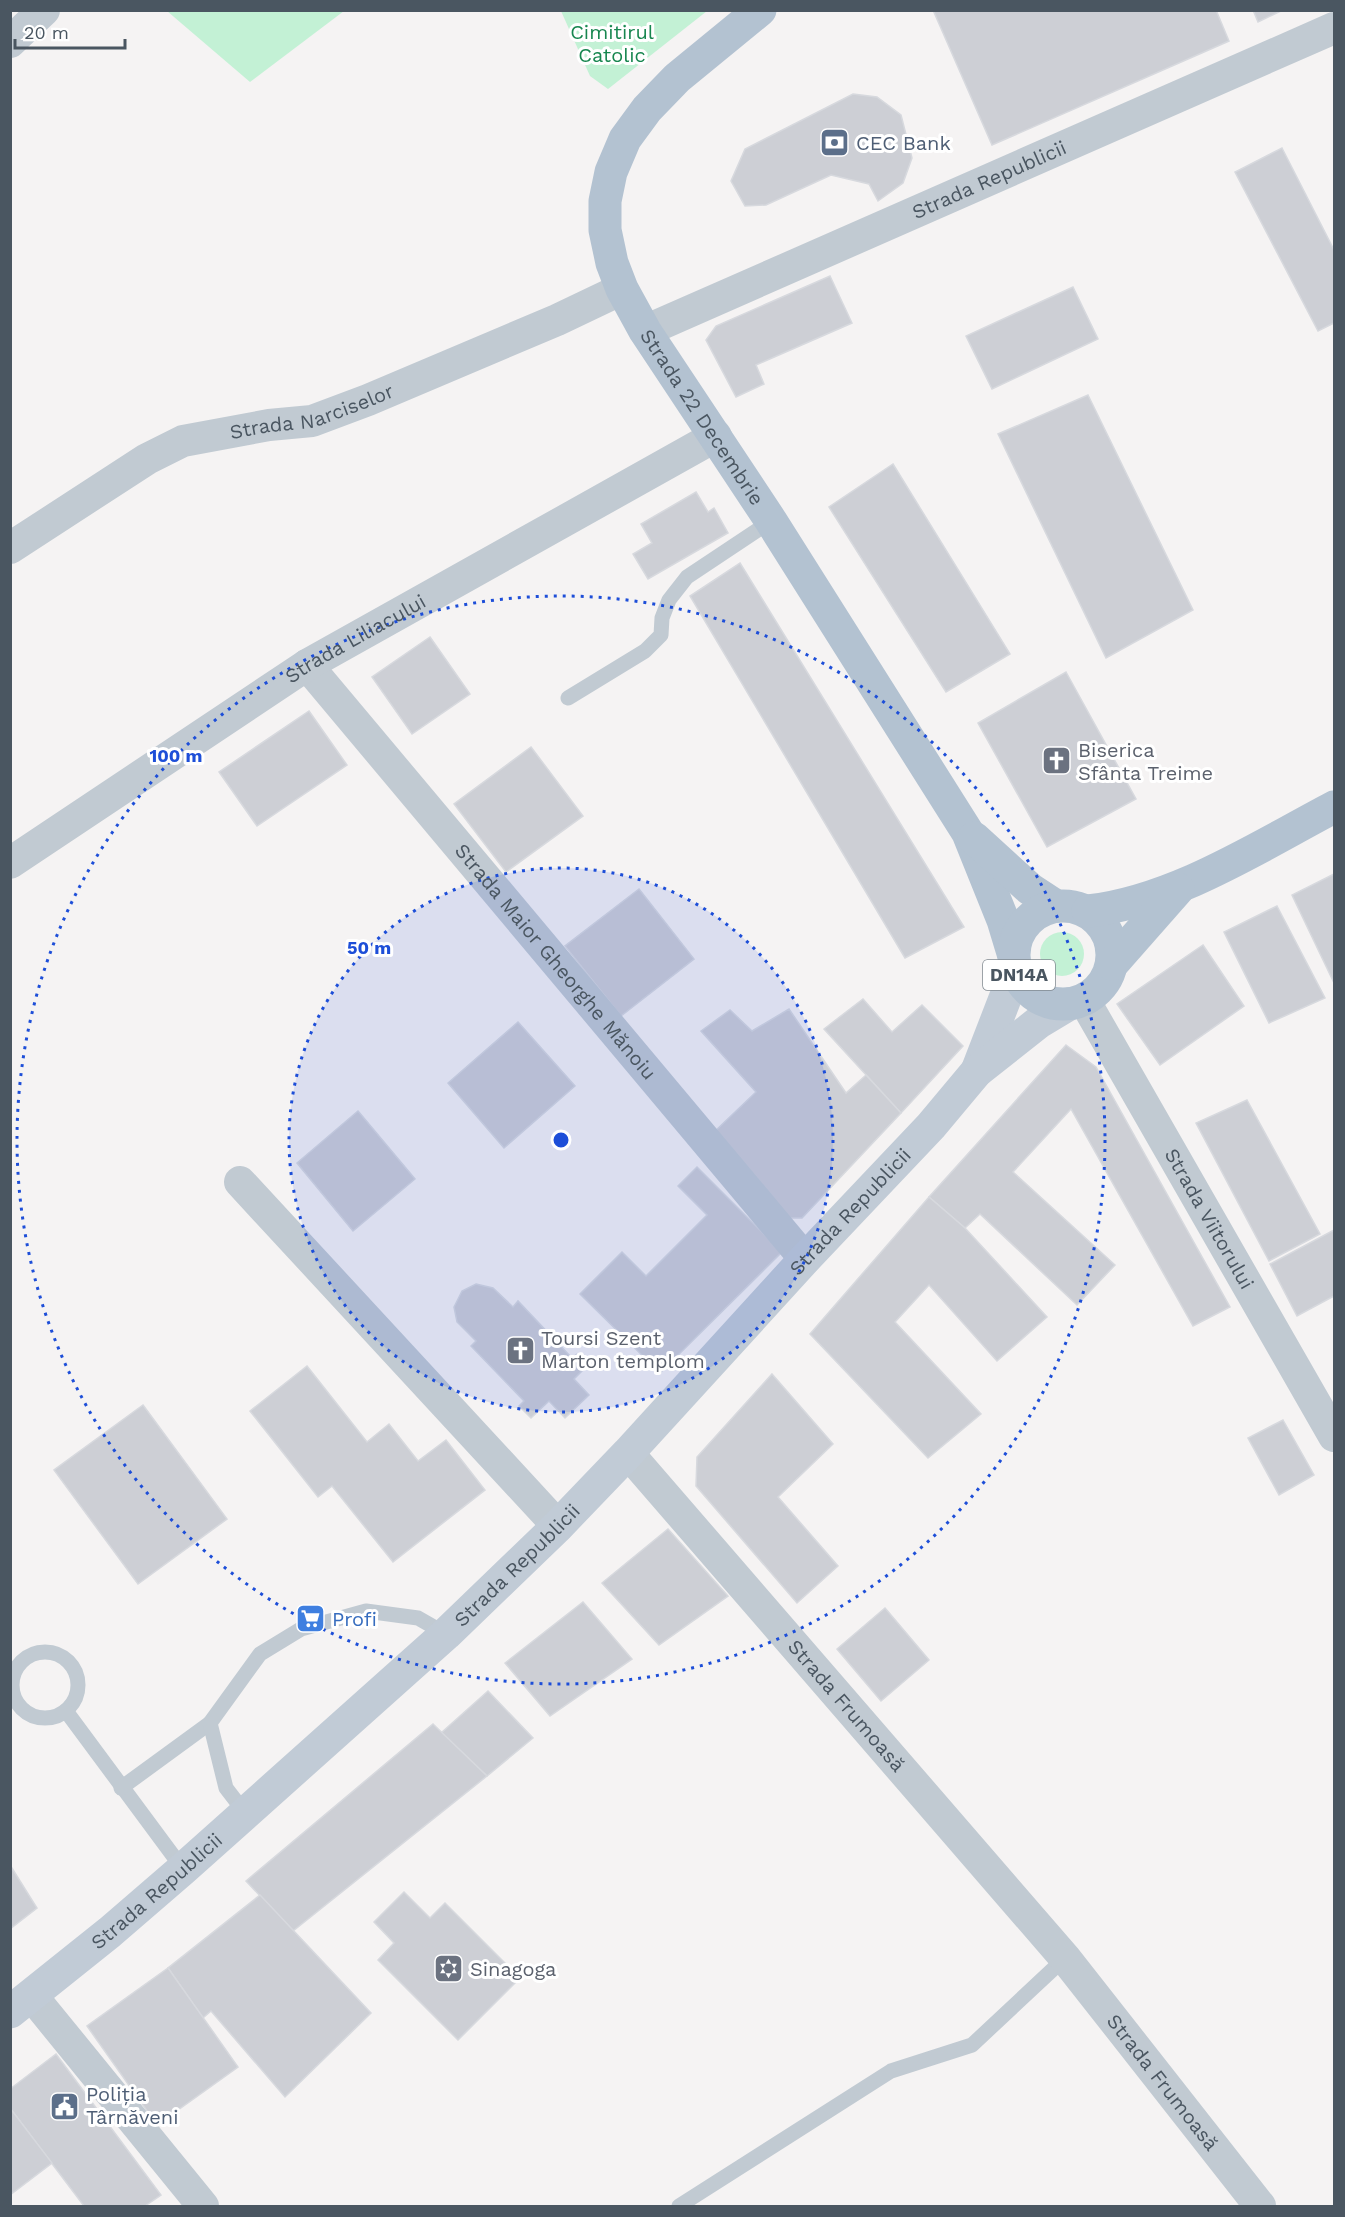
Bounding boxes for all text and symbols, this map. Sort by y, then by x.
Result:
scale bar [15,12,124,50]
park label: Cimitirul Catolic [570,20,654,67]
text: 20 m [24,22,69,43]
bank icon: CEC Bank [819,127,851,159]
place label: CEC Bank [856,131,951,155]
street label: Strada Republicii [908,135,1070,224]
street label: Strada 22 Decembrie [635,325,769,510]
street label: Strada Narciselor [228,379,397,444]
street label: Strada Liliacului [280,589,430,688]
place label: Biserica Sfânta Treime [1078,738,1213,785]
text: 100 m [149,745,203,766]
church icon: Biserica Sfânta Treime [1041,745,1073,777]
street label: Strada Maior Gheorghe Mănoiu [450,839,661,1084]
text: 50 m [347,937,391,958]
road number: DN14A [983,960,1055,990]
centre of rings [551,1130,571,1150]
street label: Strada Republicii [784,1143,916,1280]
street label: Strada Viitorului [1160,1144,1259,1293]
place label: Toursi Szent Marton templom [541,1326,705,1373]
church icon: Toursi Szent Marton templom [504,1334,536,1366]
street label: Strada Republicii [449,1499,585,1632]
supermarket icon: Profi [295,1603,327,1635]
place label: Profi [332,1607,377,1631]
street label: Strada Frumoasă [783,1635,910,1777]
street label: Strada Republicii [86,1828,227,1955]
synagogue icon: Sinagoga [433,1953,465,1985]
place label: Sinagoga [470,1957,556,1981]
street label: Strada Frumoasă [1102,2009,1224,2155]
place label: Poliția Târnăveni [86,2082,179,2129]
public building icon: Poliția Târnăveni [49,2090,81,2122]

